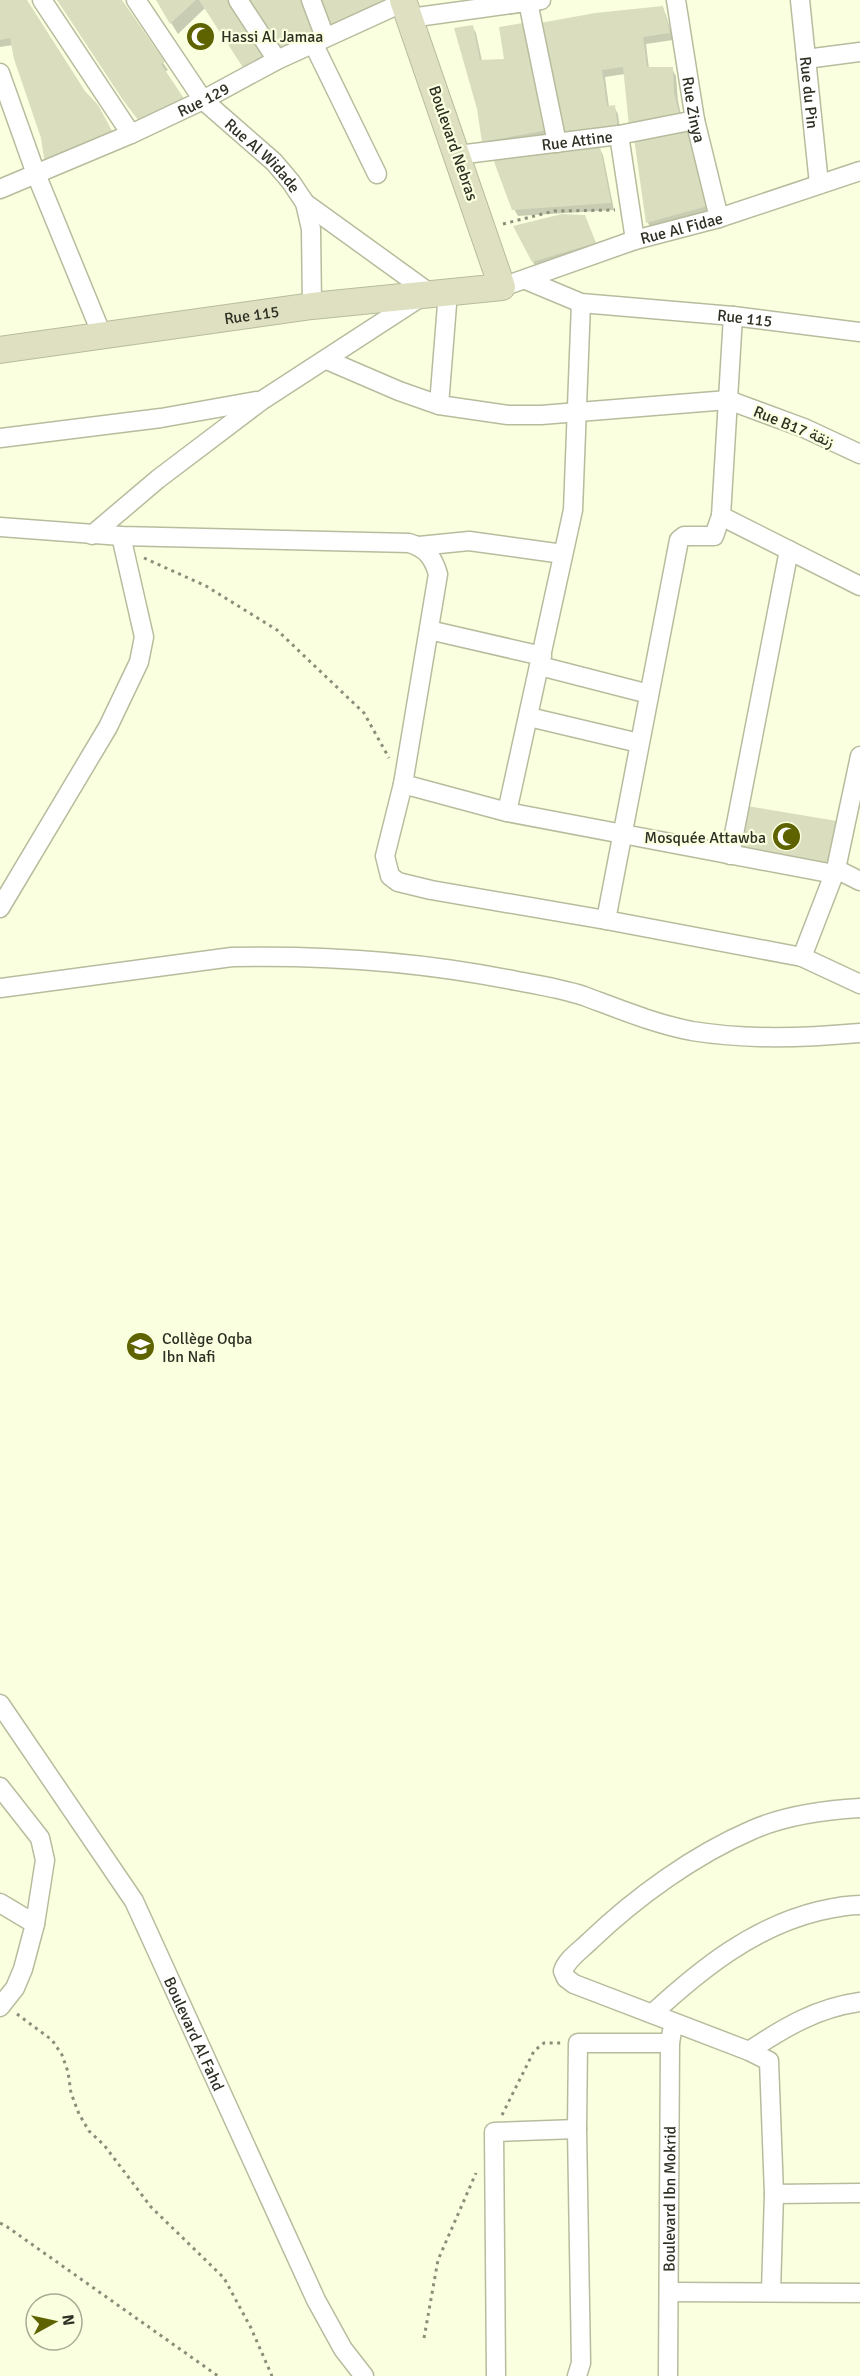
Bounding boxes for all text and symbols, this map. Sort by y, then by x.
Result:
mosque icon: Hassi Al Jamaa [184,20,216,52]
place label: Hassi Al Jamaa [221,27,323,47]
street label: Rue du Pin [795,56,822,130]
street label: Rue Zinya [677,75,709,145]
street label: Rue 129 [174,79,233,122]
street label: Boulevard Nebras [424,83,482,204]
street label: Rue Al Widade [220,115,304,197]
street label: Rue Attine [541,127,614,156]
street label: Rue Al Fidae [638,208,725,249]
street label: Rue 115 [223,302,281,329]
street label: Rue 115 [716,306,773,332]
street label: Rue B17 زنقة [750,402,837,452]
mosque icon: Mosquée Attawba [771,821,803,853]
place label: Mosquée Attawba [644,828,766,848]
place label: Collège Oqba Ibn Nafi [162,1329,252,1367]
school or university icon: Collège Oqba Ibn Nafi [125,1331,157,1363]
street label: Boulevard Al Fahd [159,1974,228,2094]
street label: Boulevard Ibn Mokrid [660,2126,681,2272]
north arrow [24,2292,84,2352]
text: N [57,2313,79,2327]

